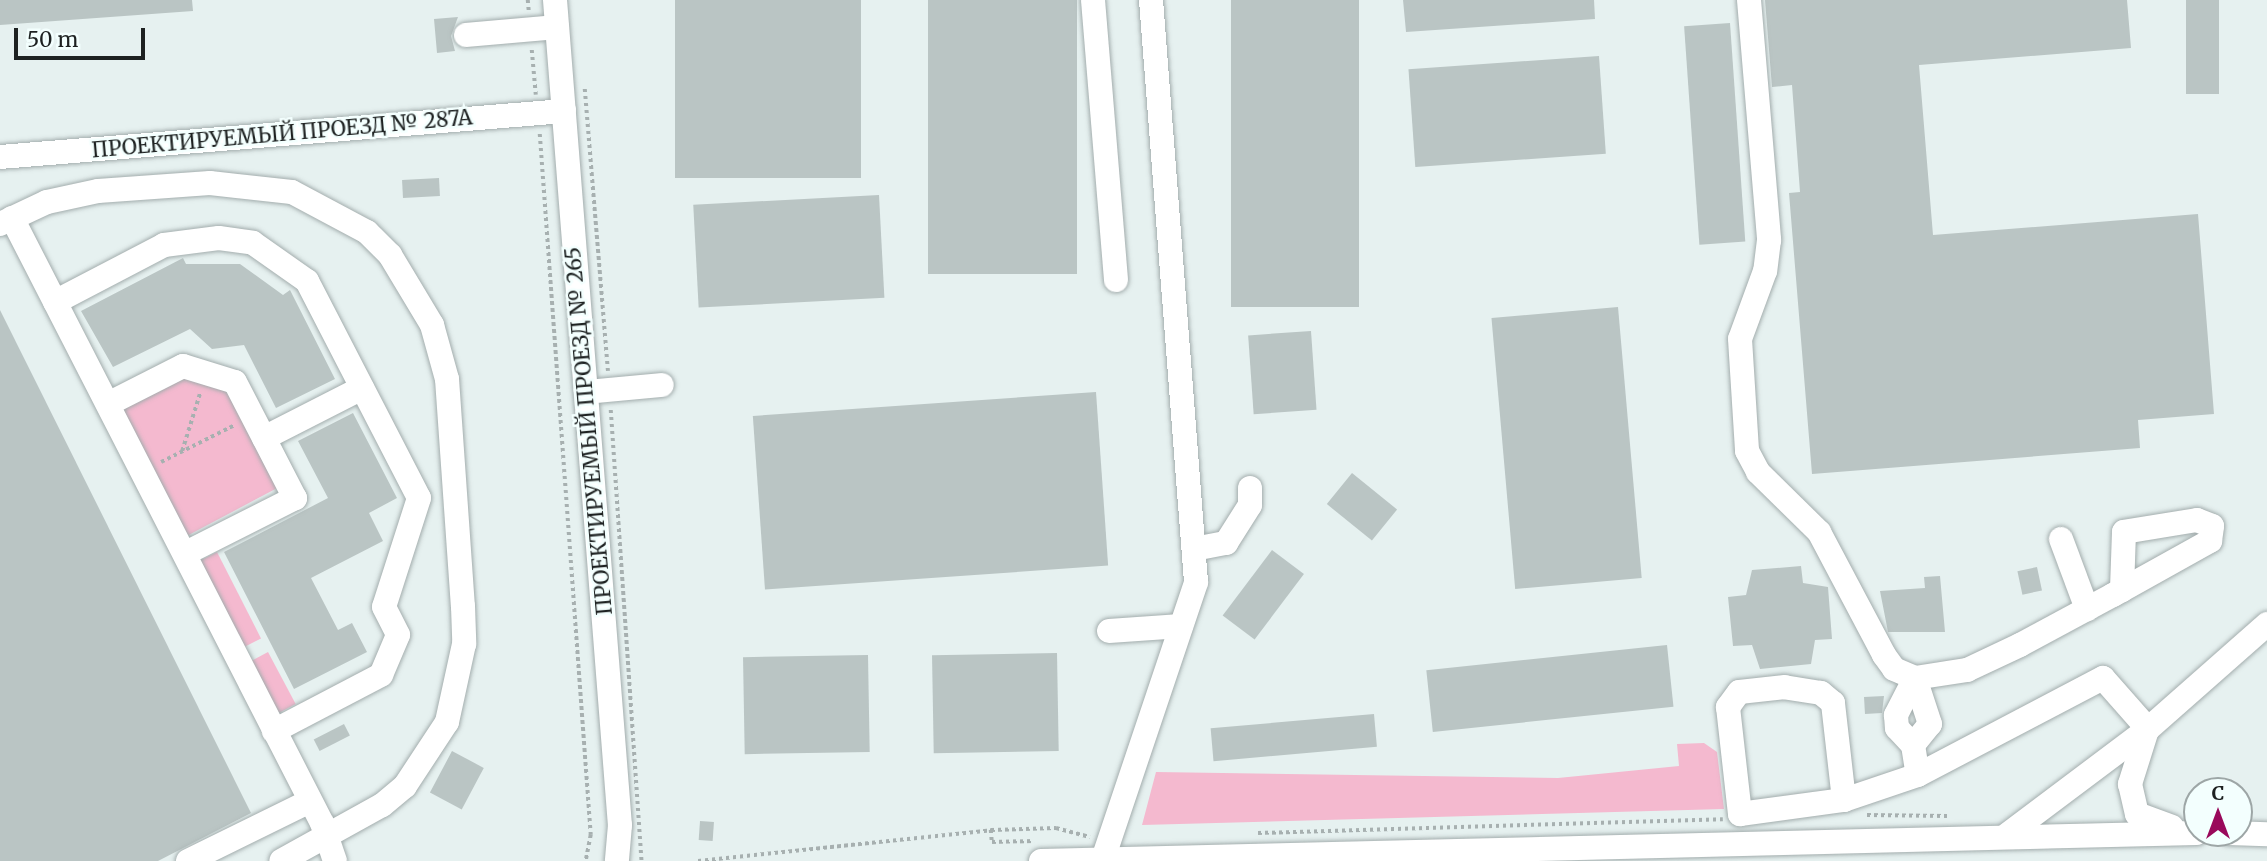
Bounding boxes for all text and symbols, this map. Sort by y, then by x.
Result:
scale bar [18,14,149,58]
text: 50 m [27,26,78,53]
street label: ПРОЕКТИРУЕМЫЙ ПРОЕЗД № 287А [90,105,474,163]
street label: ПРОЕКТИРУЕМЫЙ ПРОЕЗД № 265 [560,246,618,616]
north arrow [2183,777,2253,847]
text: С [2212,781,2224,805]

